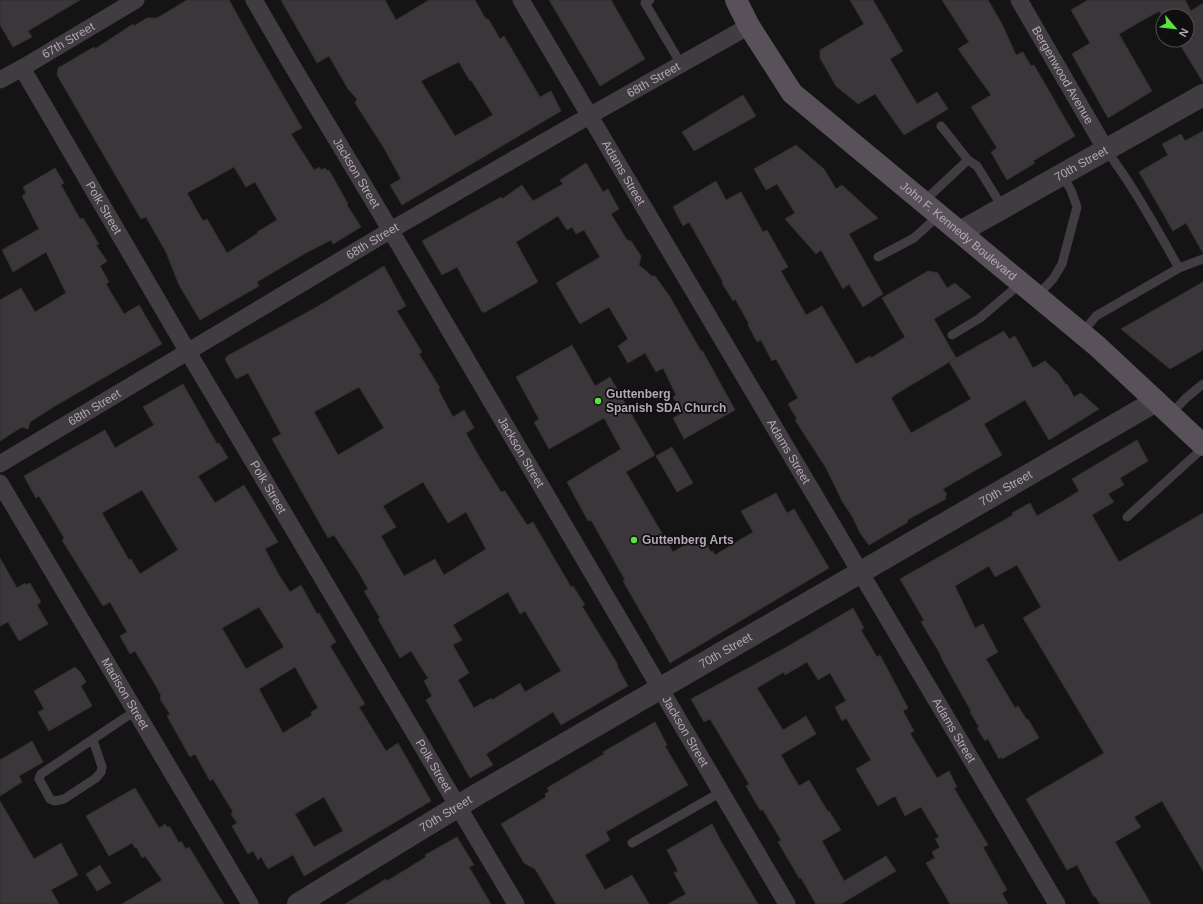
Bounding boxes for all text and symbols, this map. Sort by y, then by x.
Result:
north arrow [1155,8,1195,48]
street label: 67th Street [39,19,98,61]
street label: Bergenwood Avenue [1029,24,1097,127]
text: N [1177,26,1191,39]
street label: 68th Street [624,59,683,100]
street label: Jackson Street [330,135,383,211]
street label: Adams Street [599,138,648,208]
street label: 70th Street [1052,143,1111,184]
street label: Polk Street [83,179,125,237]
street label: John F. Kennedy Boulevard [897,179,1020,283]
street label: 68th Street [344,220,402,262]
street label: 68th Street [66,386,124,429]
place label: Guttenberg Spanish SDA Church [606,387,726,415]
marker: Guttenberg Spanish SDA Church [593,396,603,406]
street label: Jackson Street [495,414,548,490]
street label: Adams Street [764,417,814,487]
street label: Polk Street [247,458,290,516]
street label: 70th Street [977,467,1035,509]
place label: Guttenberg Arts [642,533,734,547]
marker: Guttenberg Arts [629,535,639,545]
street label: 70th Street [697,629,755,671]
street label: Madison Street [98,655,152,733]
street label: Jackson Street [659,693,712,770]
street label: Adams Street [929,695,979,766]
street label: Polk Street [413,737,455,795]
street label: 70th Street [417,792,475,835]

